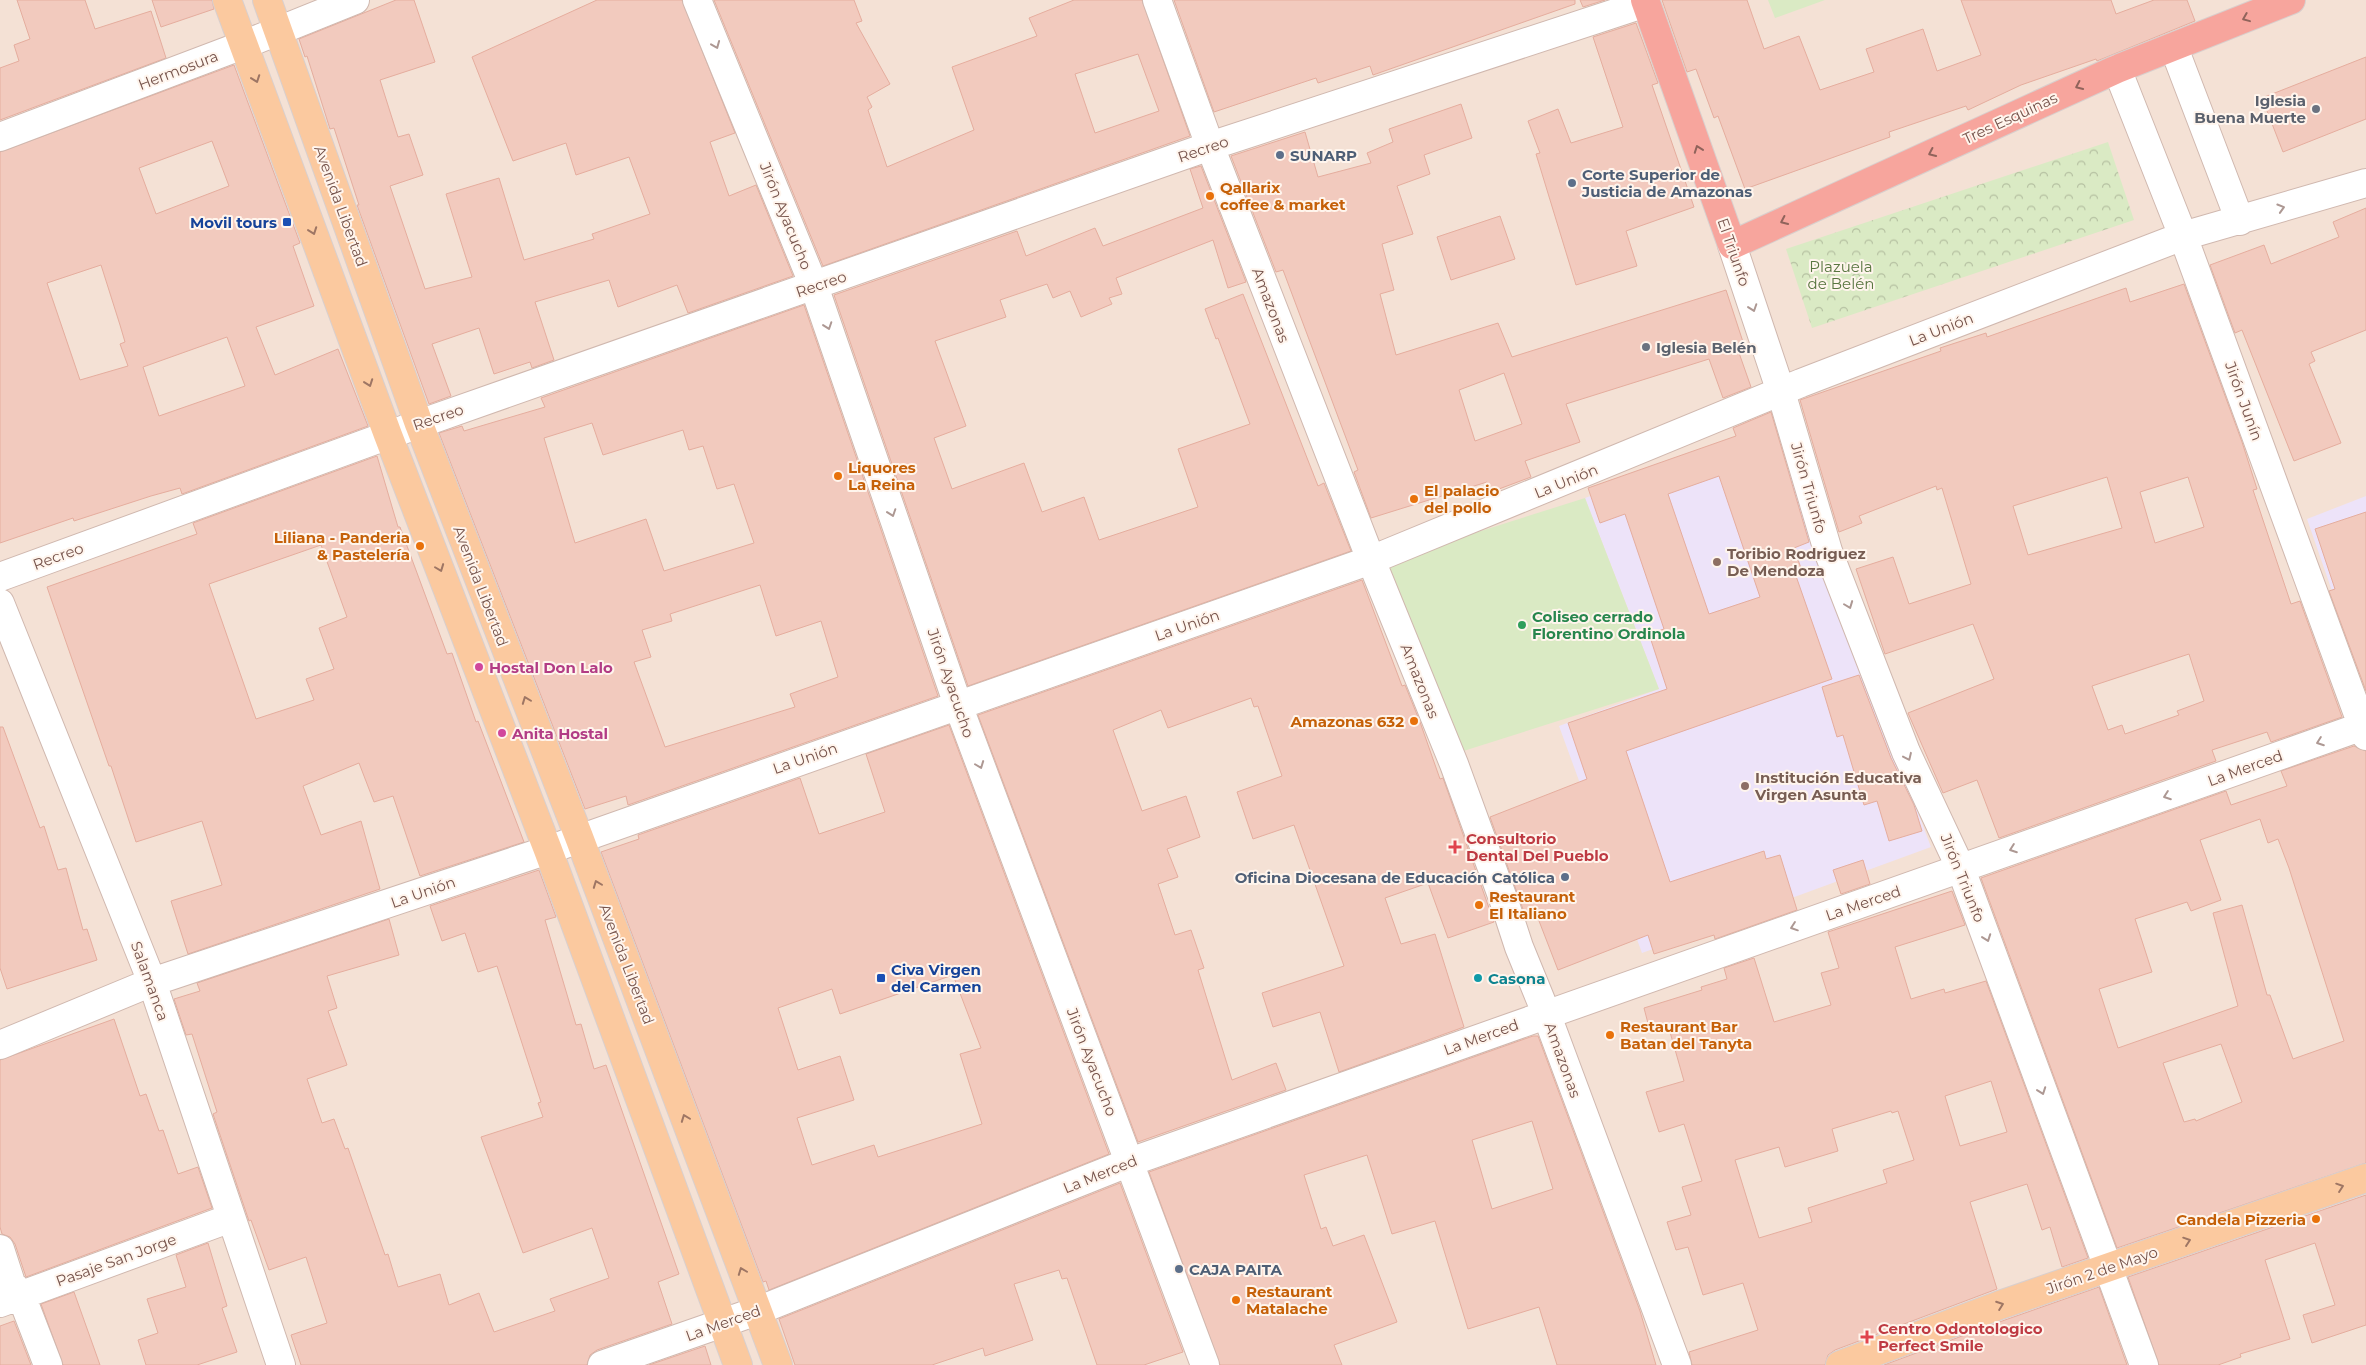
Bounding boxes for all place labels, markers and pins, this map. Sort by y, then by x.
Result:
place label: Iglesia Buena Muerte [2194,91,2306,127]
marker: Iglesia Buena Muerte [2310,103,2322,115]
place label: SUNARP [1290,146,1357,165]
marker: SUNARP [1274,149,1286,161]
place label: Corte Superior de Justicia de Amazonas [1581,165,1752,201]
marker: Corte Superior de Justicia de Amazonas [1566,177,1578,189]
place label: Qallarix coffee & market [1220,178,1346,214]
marker: Qallarix coffee & market [1204,190,1216,202]
place label: Movil tours [190,213,277,232]
marker: Movil tours [281,216,293,228]
place label: Iglesia Belén [1656,338,1757,357]
marker: Iglesia Belén [1640,341,1652,353]
place label: Liquores La Reina [848,458,916,494]
marker: Liquores La Reina [832,470,844,482]
place label: El palacio del pollo [1424,481,1499,517]
marker: El palacio del pollo [1408,493,1420,505]
place label: Liliana - Panderia & Pastelería [274,528,410,564]
marker: Liliana - Panderia & Pastelería [414,540,426,552]
place label: Toribio Rodriguez De Mendoza [1727,544,1866,580]
marker: Toribio Rodriguez De Mendoza [1711,556,1723,568]
place label: Coliseo cerrado Florentino Ordinola [1532,607,1686,643]
marker: Coliseo cerrado Florentino Ordinola [1516,619,1528,631]
place label: Hostal Don Lalo [489,658,613,677]
marker: Hostal Don Lalo [473,661,485,673]
place label: Amazonas 632 [1290,712,1404,731]
marker: Amazonas 632 [1408,715,1420,727]
place label: Anita Hostal [511,724,608,743]
marker: Anita Hostal [496,727,508,739]
place label: Institución Educativa Virgen Asunta [1754,768,1922,804]
marker: Institución Educativa Virgen Asunta [1739,780,1751,792]
place label: Consultorio Dental Del Pueblo [1466,829,1609,865]
marker: Consultorio Dental Del Pueblo [1448,840,1462,854]
place label: Oficina Diocesana de Educación Católica [1235,868,1555,887]
marker: Oficina Diocesana de Educación Católica [1559,871,1571,883]
place label: Restaurant El Italiano [1489,887,1576,923]
marker: Restaurant El Italiano [1473,899,1485,911]
place label: Civa Virgen del Carmen [891,960,982,996]
place label: Casona [1488,969,1545,988]
marker: Civa Virgen del Carmen [875,972,887,984]
marker: Casona [1472,972,1484,984]
place label: Restaurant Bar Batan del Tanyta [1620,1017,1752,1053]
marker: Restaurant Bar Batan del Tanyta [1604,1029,1616,1041]
place label: Candela Pizzeria [2176,1210,2306,1229]
marker: Candela Pizzeria [2310,1213,2322,1225]
place label: CAJA PAITA [1189,1260,1282,1279]
marker: CAJA PAITA [1173,1263,1185,1275]
place label: Restaurant Matalache [1246,1282,1333,1318]
marker: Restaurant Matalache [1230,1294,1242,1306]
place label: Centro Odontologico Perfect Smile [1878,1319,2043,1355]
marker: Centro Odontologico Perfect Smile [1860,1330,1874,1344]

